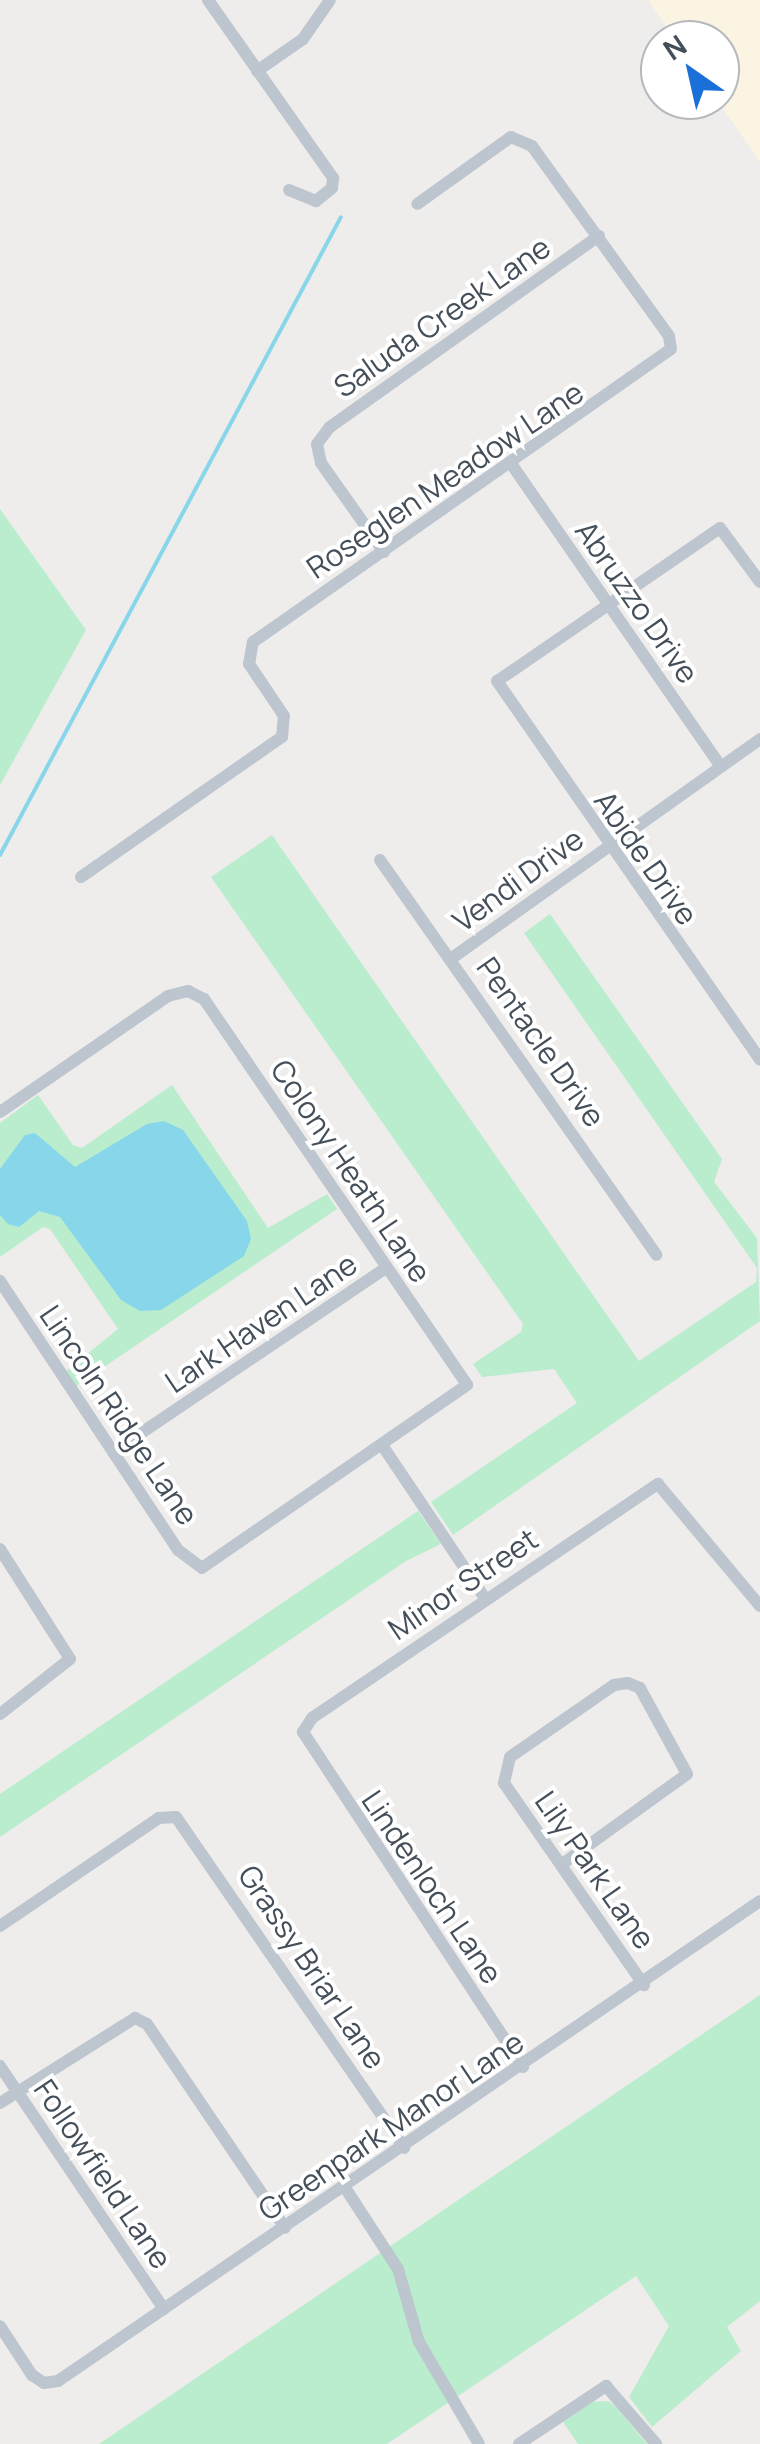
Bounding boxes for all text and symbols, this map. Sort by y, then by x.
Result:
north arrow [640,20,740,120]
text: N [655,25,693,68]
street label: Saluda Creek Lane [327,229,557,405]
street label: Roseglen Meadow Lane [300,374,590,586]
street label: Abruzzo Drive [568,514,706,690]
street label: Abide Drive [587,784,705,932]
street label: Vendi Drive [446,821,590,939]
street label: Pentacle Drive [469,950,613,1134]
street label: Colony Heath Lane [263,1053,439,1289]
street label: Lark Haven Lane [158,1246,364,1400]
street label: Lincoln Ridge Lane [32,1298,206,1532]
street label: Minor Street [381,1521,545,1647]
street label: Lindenloch Lane [354,1784,510,1990]
street label: Lily Park Lane [527,1784,663,1956]
street label: Grassy Briar Lane [231,1858,393,2076]
street label: Greenpark Manor Lane [252,2024,530,2228]
street label: Followfield Lane [27,2073,179,2275]

